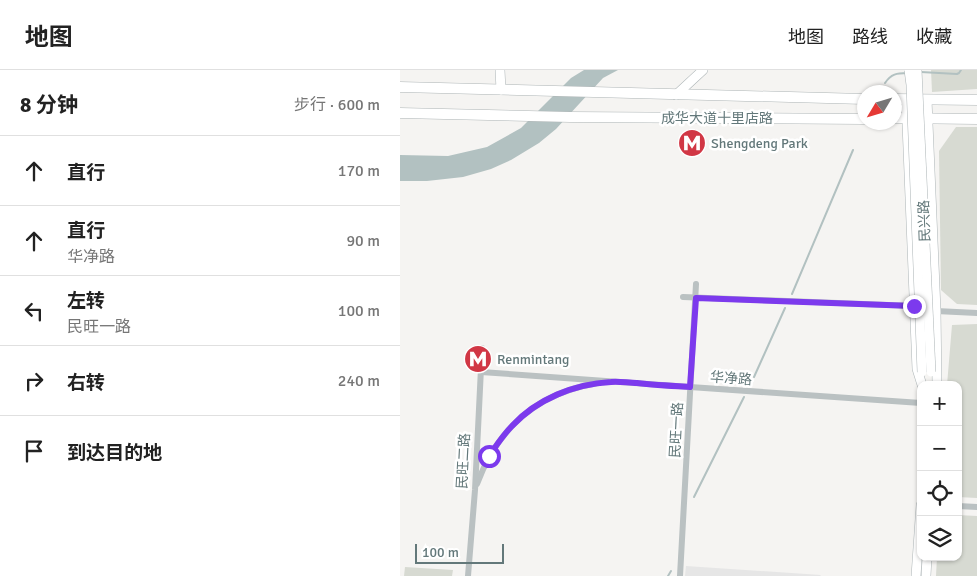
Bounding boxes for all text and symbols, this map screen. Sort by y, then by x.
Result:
text: 地图 [25,22,73,52]
text: 地图 [788,26,824,48]
text: 路线 [852,26,888,48]
text: 收藏 [916,26,952,48]
north arrow [857,85,902,130]
text: 8 分钟 [20,92,78,118]
text: 步行 · 600 m [294,95,380,115]
street label: 成华大道十里店路 [661,110,773,127]
metro station icon: Shengdeng Park [677,128,707,158]
place label: Shengdeng Park [711,135,808,152]
icon: ahead [20,157,48,185]
text: 直行 [67,161,105,185]
text: 170 m [338,161,380,181]
street label: 民兴路 [915,200,934,242]
text: 直行 [67,219,105,243]
icon: ahead [20,227,48,255]
text: 90 m [346,231,380,251]
text: 华净路 [67,247,115,267]
text: 左转 [67,289,105,313]
route end [903,295,926,318]
icon: left [20,297,48,325]
text: 100 m [338,301,380,321]
text: 民旺一路 [67,317,131,337]
metro station icon: Renmintang [463,344,493,374]
place label: Renmintang [497,351,569,368]
icon: right [20,367,48,395]
street label: 华净路 [709,369,753,388]
text: 右转 [67,371,105,395]
text: 240 m [338,371,380,391]
map controls [917,381,962,561]
button: + [917,381,962,426]
street label: 民旺一路 [667,402,686,458]
button: − [917,426,962,471]
street label: 民旺二路 [454,433,473,489]
icon: arrive [20,437,48,465]
text: 到达目的地 [67,441,162,465]
route start [478,445,501,468]
button: locate [917,471,962,516]
button: layers [917,516,962,561]
scale bar [415,541,504,564]
text: 100 m [422,544,459,561]

